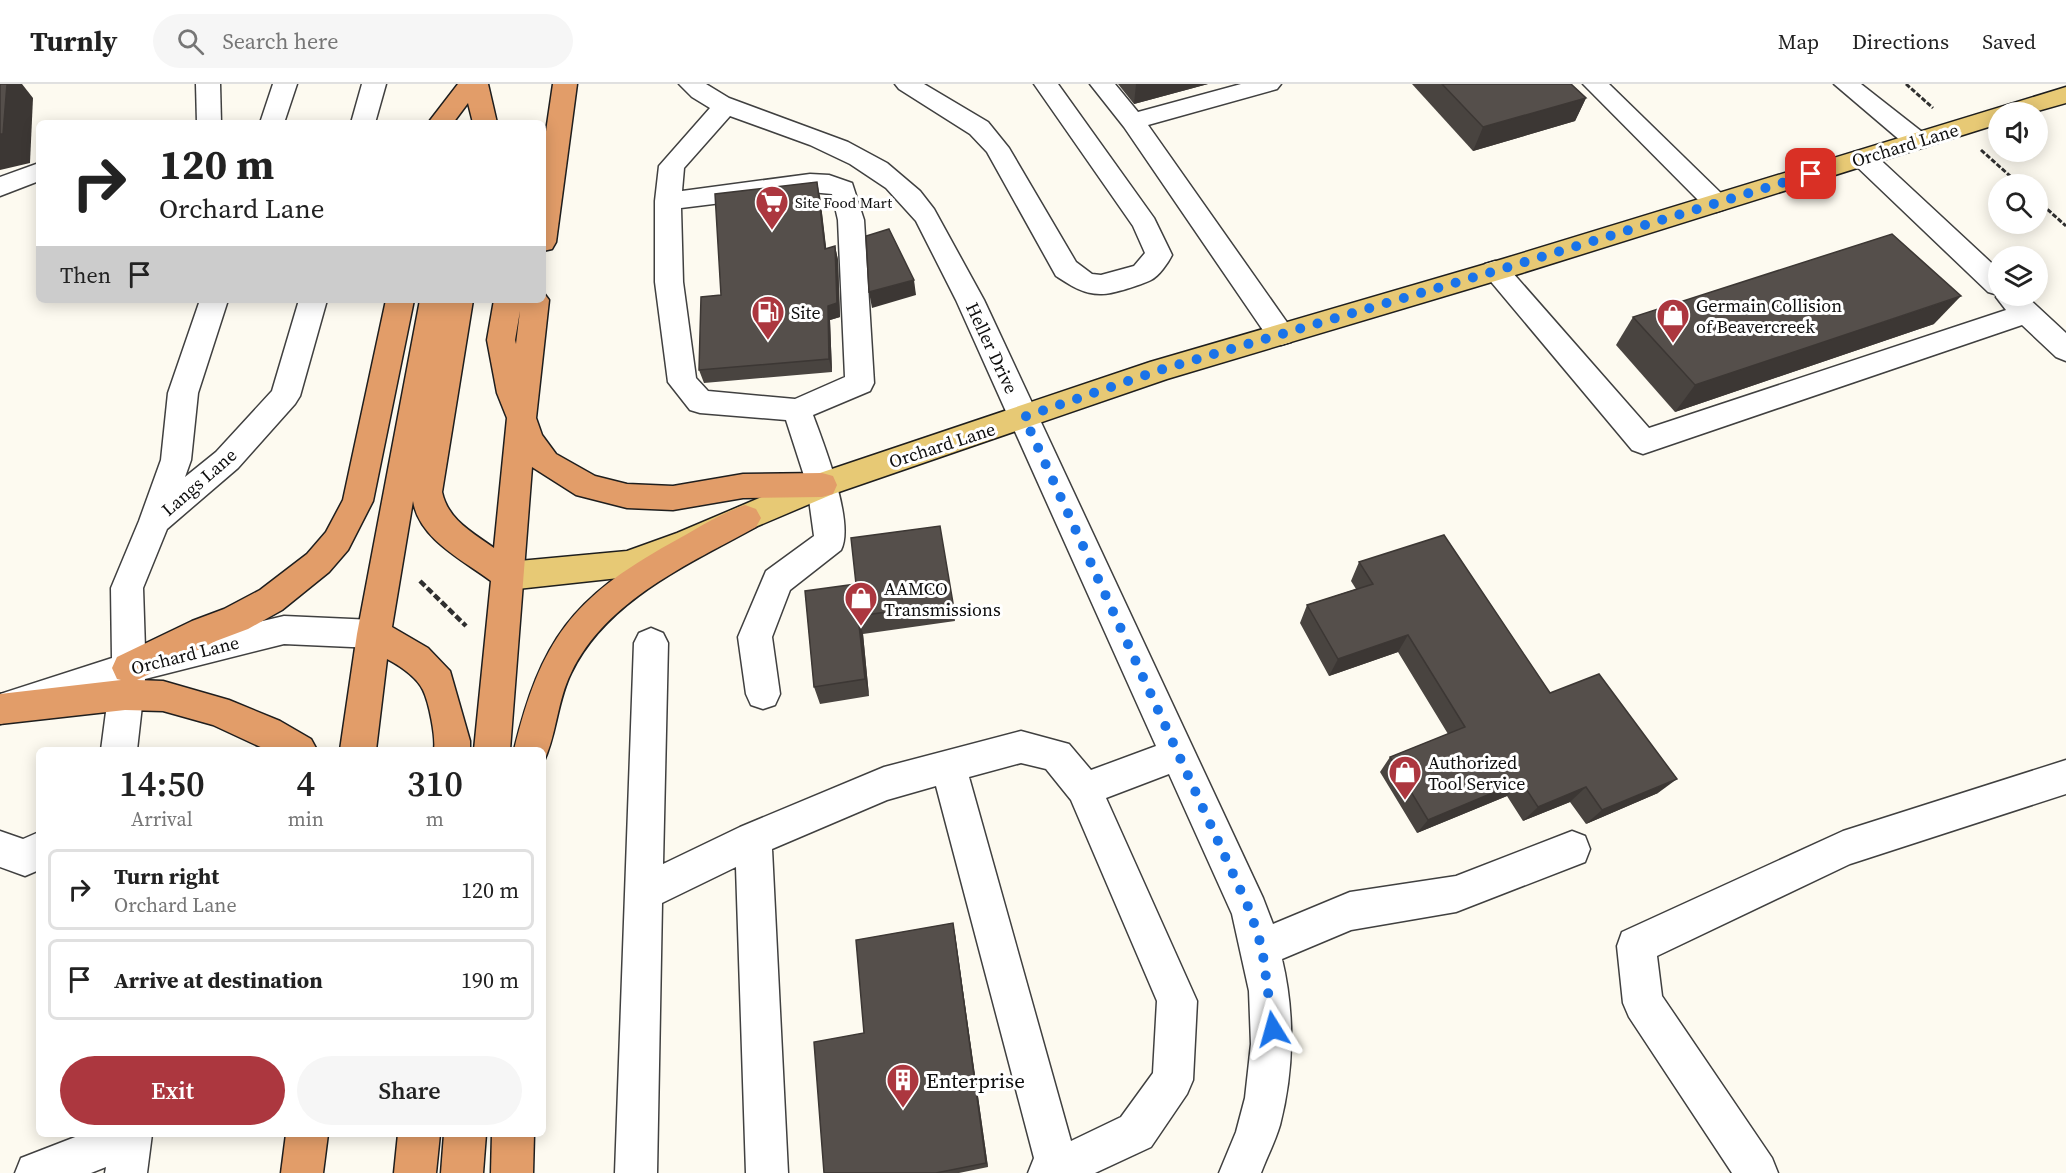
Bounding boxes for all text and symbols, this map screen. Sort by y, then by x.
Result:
search box [153,14,573,68]
text: Turnly [30,22,117,60]
icon: search [174,25,207,58]
text: Search here [222,26,338,56]
text: Map [1778,27,1819,56]
text: Directions [1852,27,1949,56]
text: Saved [1982,27,2036,56]
map controls [1988,102,2048,306]
button: sound [1988,102,2048,162]
street label: Orchard Lane [1849,117,1961,173]
text: 120 m [159,135,274,193]
icon: right [60,144,138,222]
pin [1785,148,1836,199]
icon: arrive [1794,157,1827,190]
button: search [1988,174,2048,234]
supermarket icon: Site Food Mart [754,184,790,231]
text: Orchard Lane [159,190,325,227]
place label: Site Food Mart [795,192,892,213]
button: layers [1988,246,2048,306]
icon: arrive [123,258,156,291]
text: Then [60,260,111,290]
place label: Germain Collision of Beavercreek [1696,293,1842,339]
fuel station icon: Site [750,294,786,341]
shop icon: Germain Collision of Beavercreek [1655,297,1691,344]
street label: Heller Drive [960,298,1024,398]
place label: Site [791,300,821,325]
street label: Orchard Lane [886,416,998,474]
street label: Langs Lane [156,442,242,522]
place label: AAMCO Transmissions [884,576,1001,622]
shop icon: AAMCO Transmissions [843,580,879,627]
street label: Orchard Lane [128,630,242,680]
place label: Authorized Tool Service [1428,750,1525,796]
shop icon: Authorized Tool Service [1387,754,1423,801]
text: 14:50 [119,759,205,808]
text: 4 [296,759,315,808]
text: 310 [407,759,463,808]
text: Arrival [131,805,193,833]
text: min [288,805,324,833]
text: m [426,805,444,833]
text: Turn right [114,861,219,891]
icon: right [63,873,96,906]
text: 120 m [461,875,519,905]
text: Orchard Lane [114,891,237,919]
icon: arrive [63,963,96,996]
text: Arrive at destination [114,965,323,995]
text: 190 m [461,965,519,995]
position arrow [1241,997,1305,1061]
button: Exit [60,1056,285,1125]
button: Share [297,1056,522,1125]
building icon: Enterprise [885,1062,921,1109]
place label: Enterprise [926,1066,1025,1095]

